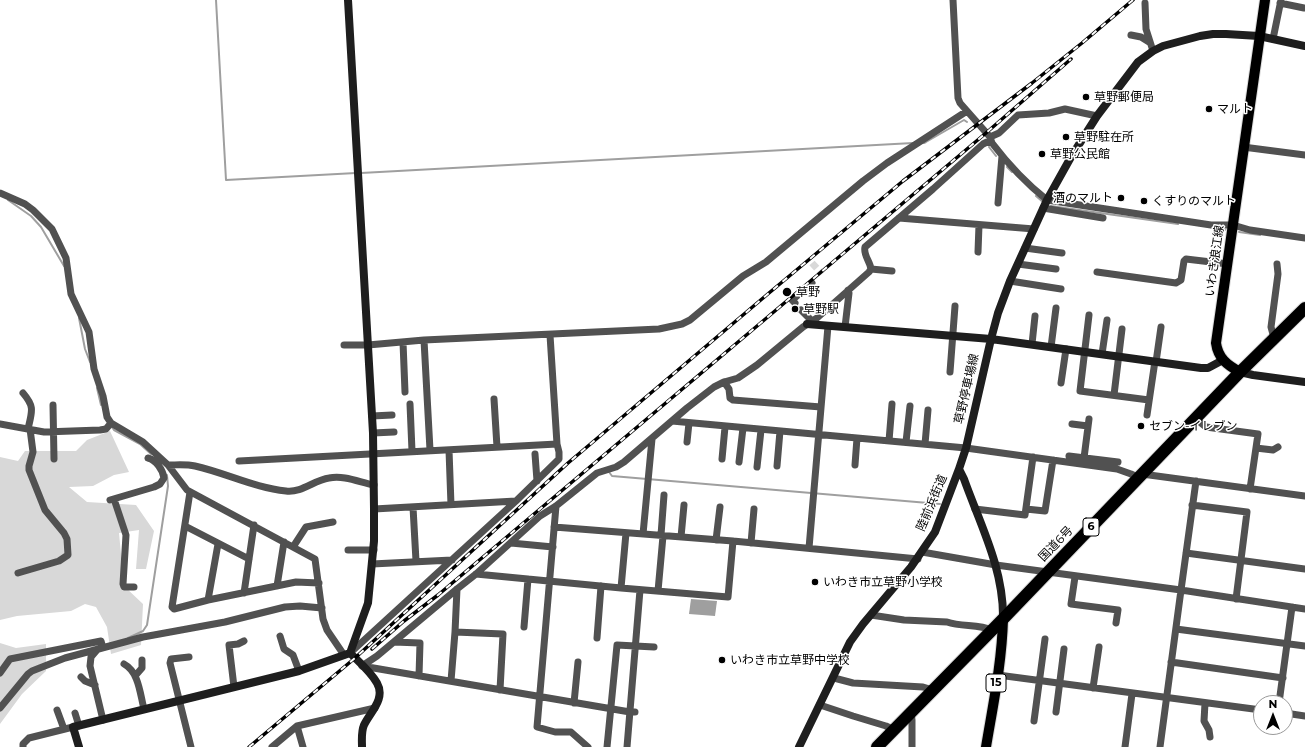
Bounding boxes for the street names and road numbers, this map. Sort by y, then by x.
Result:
street label: いわき浪江線 [1203,224,1227,298]
street label: 草野停車場線 [952,352,982,426]
street label: 陸前浜街道 [914,473,950,533]
road number: 6 [1083,518,1099,536]
street label: 国道6号 [1036,523,1076,565]
road number: 15 [986,674,1006,692]

